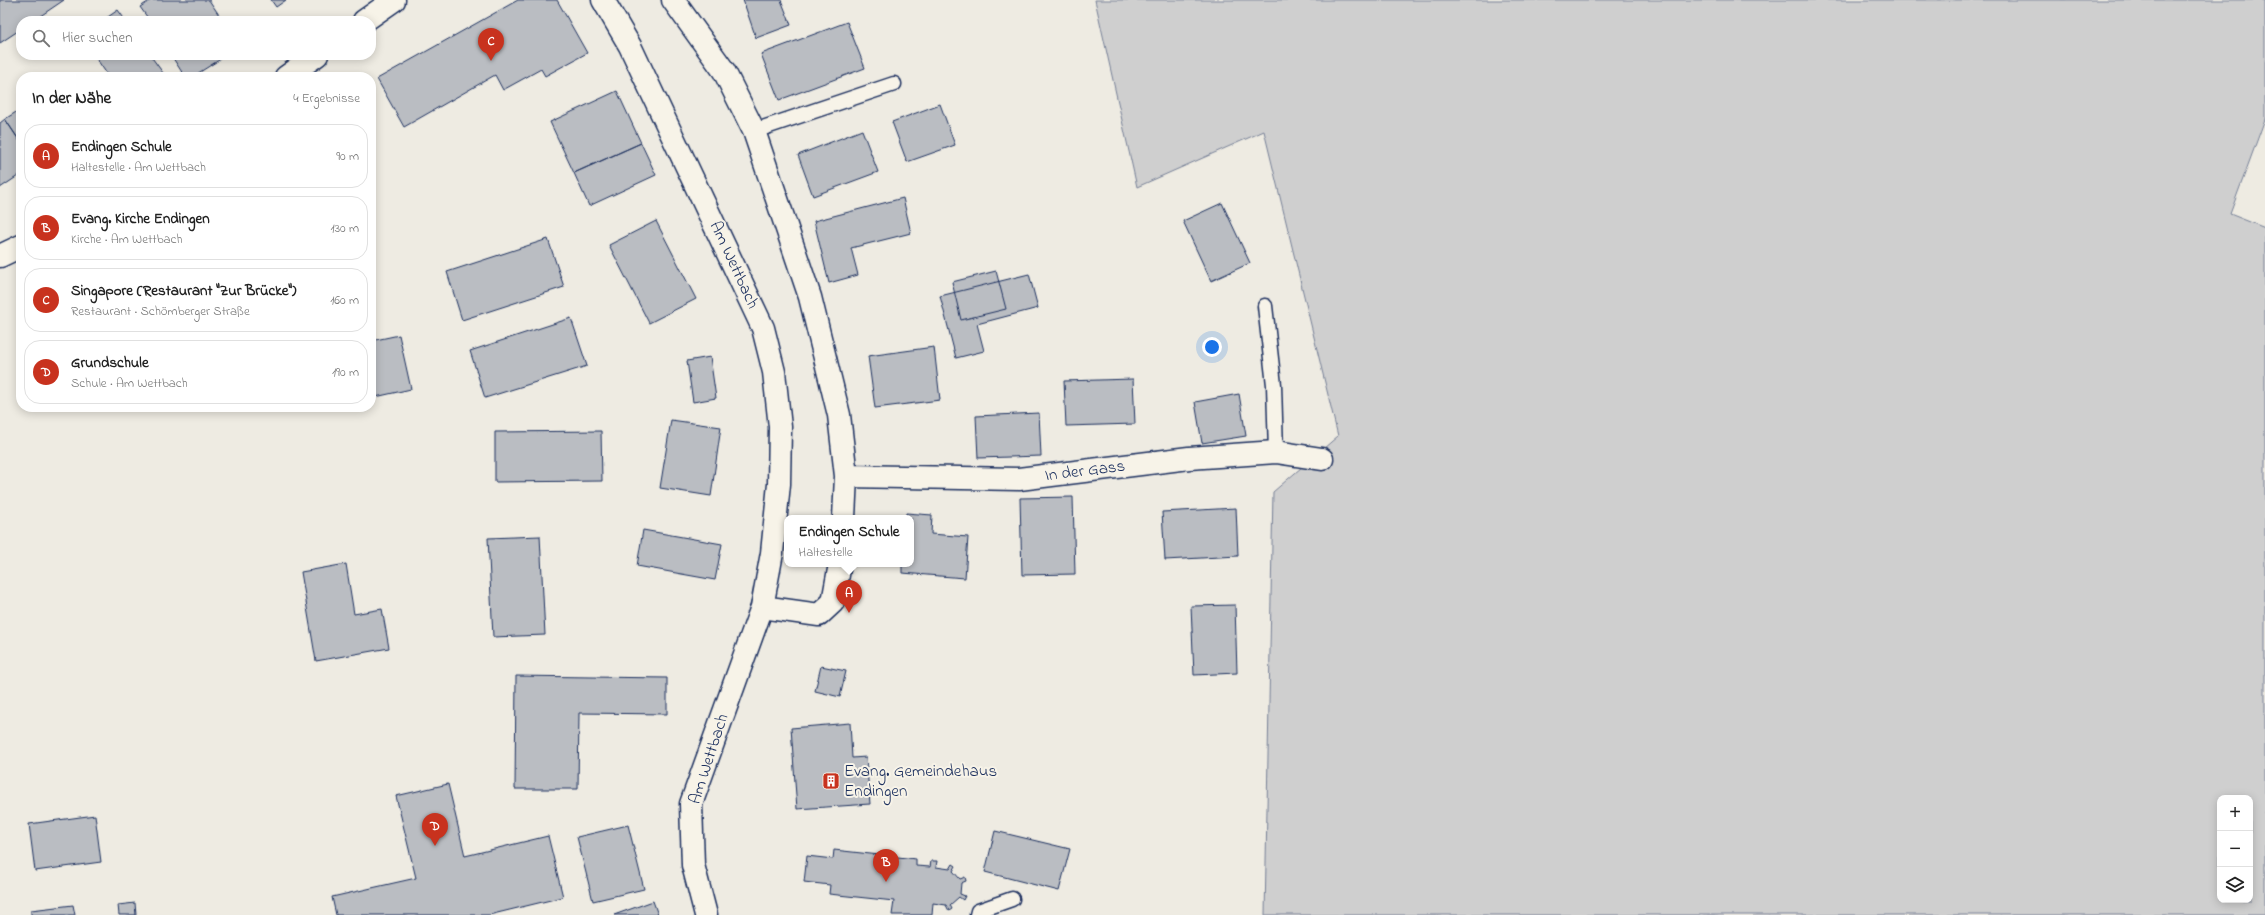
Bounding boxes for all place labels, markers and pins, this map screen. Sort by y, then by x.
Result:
pin: C [478,28,504,61]
pin: A [836,580,862,613]
place label: Evang. Gemeindehaus Endingen [844,759,997,806]
building icon: Evang. Gemeindehaus Endingen [821,771,841,791]
pin: D [422,813,448,846]
pin: B [873,849,899,882]

